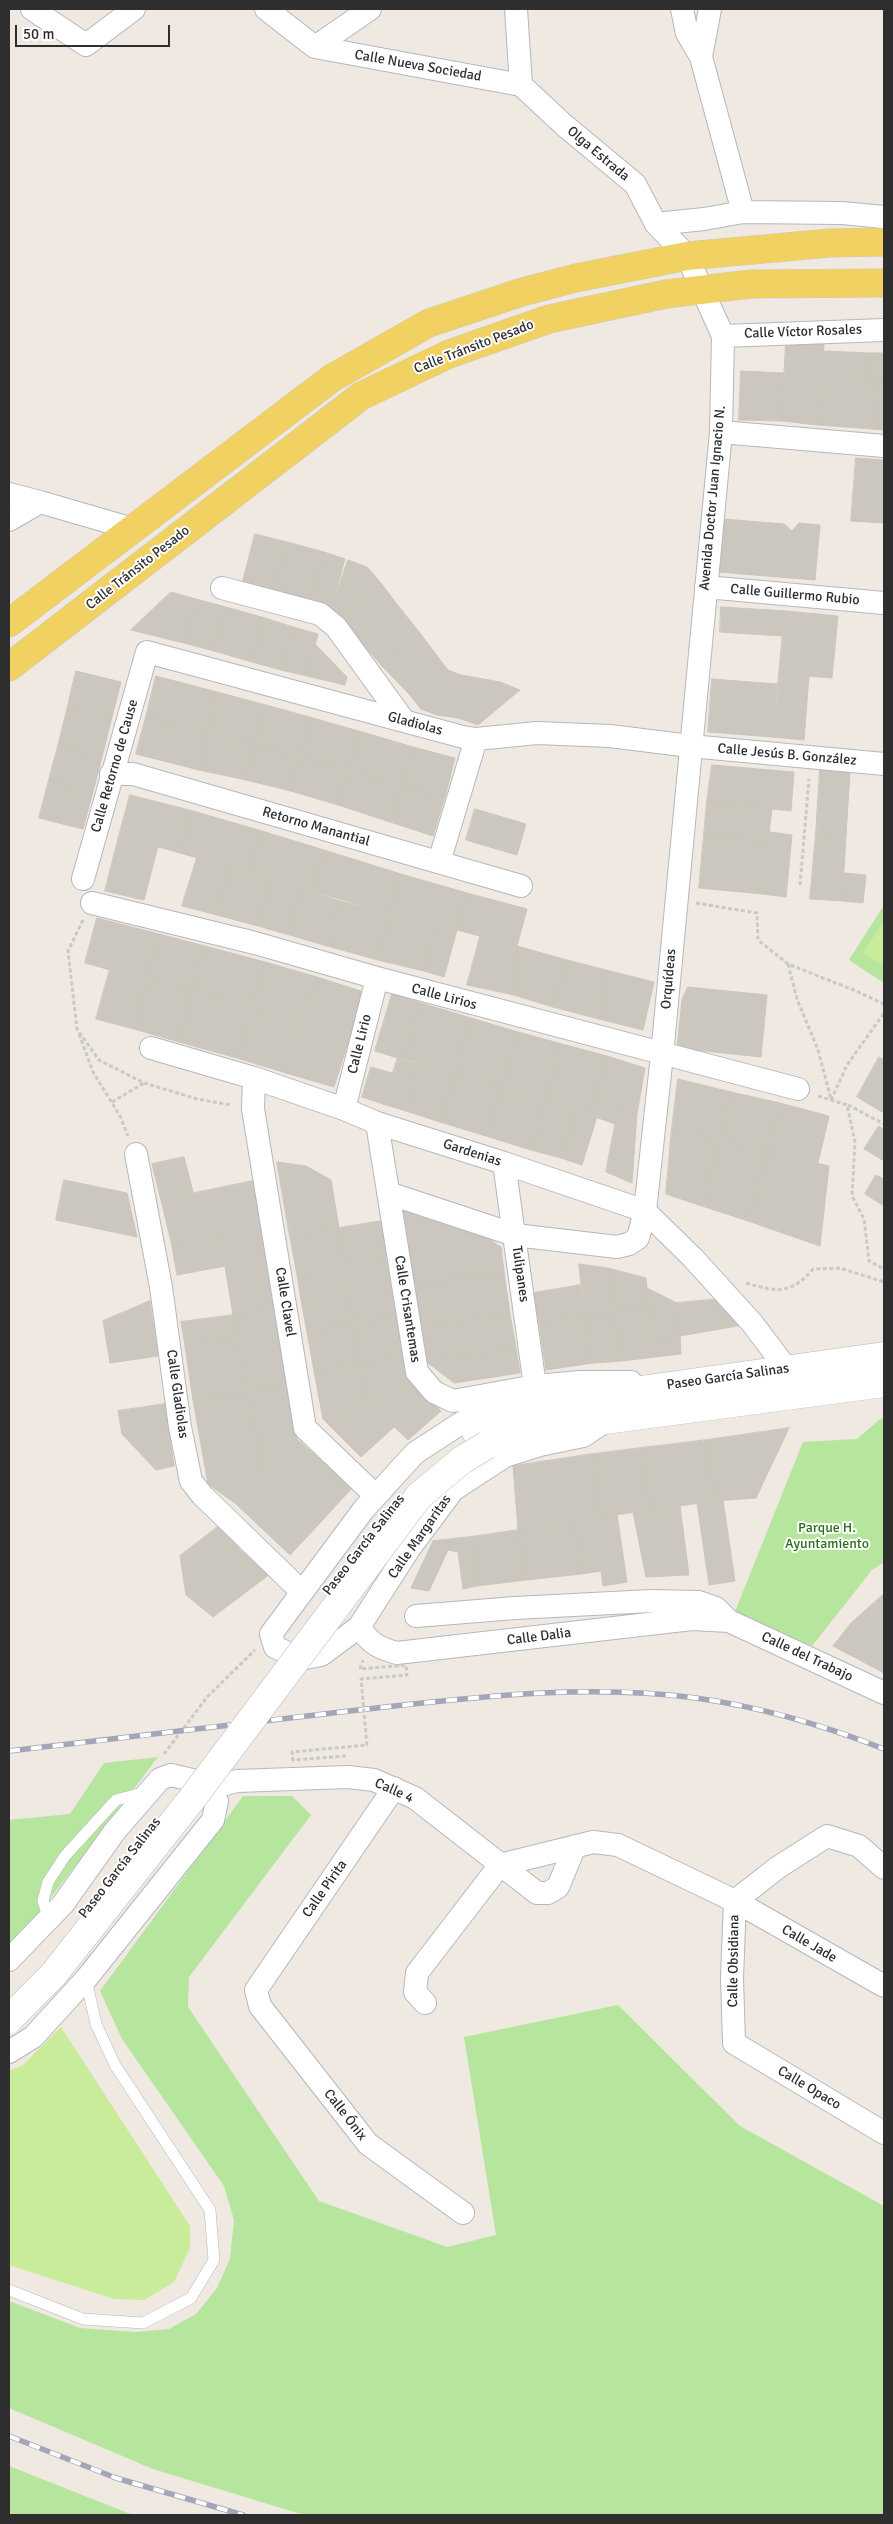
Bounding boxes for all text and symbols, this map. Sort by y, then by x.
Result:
scale bar [18,15,172,47]
text: 50 m [23,25,54,43]
street label: Calle Nueva Sociedad [353,47,483,85]
street label: Olga Estrada [563,123,633,185]
street label: Calle Tránsito Pesado [412,316,536,378]
street label: Calle Víctor Rosales [744,322,862,342]
street label: Avenida Doctor Juan Ignacio N. [697,405,729,591]
street label: Calle Tránsito Pesado [83,522,193,614]
street label: Calle Guillermo Rubio [730,581,860,609]
street label: Calle Retorno de Cause [88,698,142,834]
street label: Gladiolas [386,709,444,739]
street label: Calle Jesús B. González [717,741,857,769]
street label: Retorno Manantial [260,804,372,850]
street label: Orquídeas [658,948,680,1010]
street label: Calle Lirios [410,980,478,1014]
street label: Calle Lirio [344,1012,376,1076]
street label: Gardenias [441,1136,503,1170]
street label: Tulipanes [508,1245,532,1303]
street label: Calle Crisantemas [390,1254,424,1364]
street label: Calle Clavel [271,1266,299,1338]
street label: Calle Gladiolas [162,1349,192,1439]
street label: Paseo García Salinas [666,1360,790,1394]
street label: Paseo García Salinas [319,1491,409,1599]
street label: Calle Margaritas [385,1492,455,1582]
park label: Parque H. Ayuntamiento [785,1520,869,1552]
street label: Calle Dalia [506,1625,572,1649]
street label: Calle del Trabajo [759,1628,855,1686]
street label: Calle 4 [372,1775,416,1807]
street label: Paseo García Salinas [75,1814,165,1922]
street label: Calle Pirita [299,1857,351,1921]
street label: Calle Obsidiana [725,1914,743,2008]
street label: Calle Jade [778,1922,840,1966]
street label: Calle Opaco [774,2063,844,2113]
street label: Calle Ónix [320,2086,370,2144]

